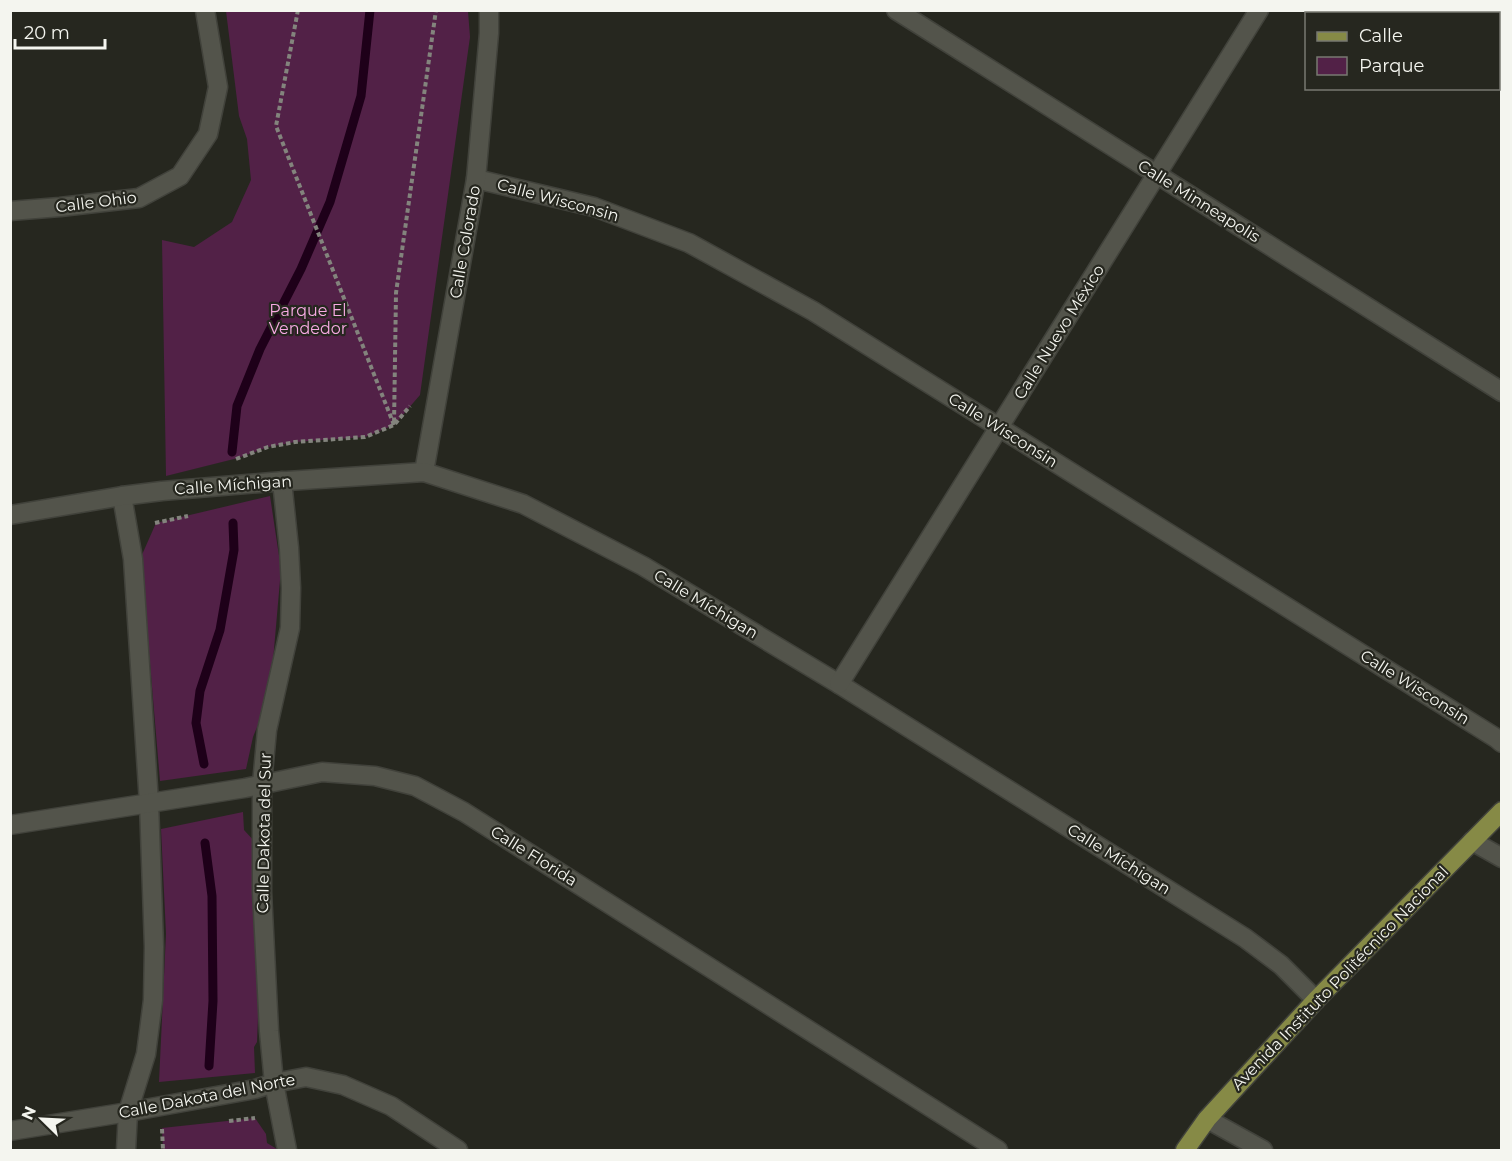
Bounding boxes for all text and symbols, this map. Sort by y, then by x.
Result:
scale bar [15,12,105,50]
legend [1305,12,1500,90]
text: 20 m [24,22,70,44]
text: Calle [1359,25,1403,47]
text: Parque [1359,55,1425,77]
street label: Calle Minneapolis [1134,156,1264,246]
street label: Calle Wisconsin [495,175,621,225]
street label: Calle Colorado [446,184,484,300]
street label: Calle Ohio [54,188,138,216]
street label: Calle Nuevo México [1010,261,1108,403]
park label: Parque El Vendedor [269,301,347,338]
street label: Calle Wisconsin [945,389,1061,471]
street label: Calle Míchigan [174,471,292,499]
street label: Calle Míchigan [651,565,761,643]
street label: Calle Wisconsin [1357,646,1473,728]
street label: Calle Dakota del Sur [253,752,275,914]
street label: Calle Míchigan [1064,820,1174,898]
street label: Calle Florida [487,822,581,890]
street label: Avenida Instituto Politécnico Nacional [1228,862,1452,1094]
street label: Calle Dakota del Norte [117,1070,297,1122]
north arrow [12,1089,72,1149]
text: N [17,1103,40,1123]

